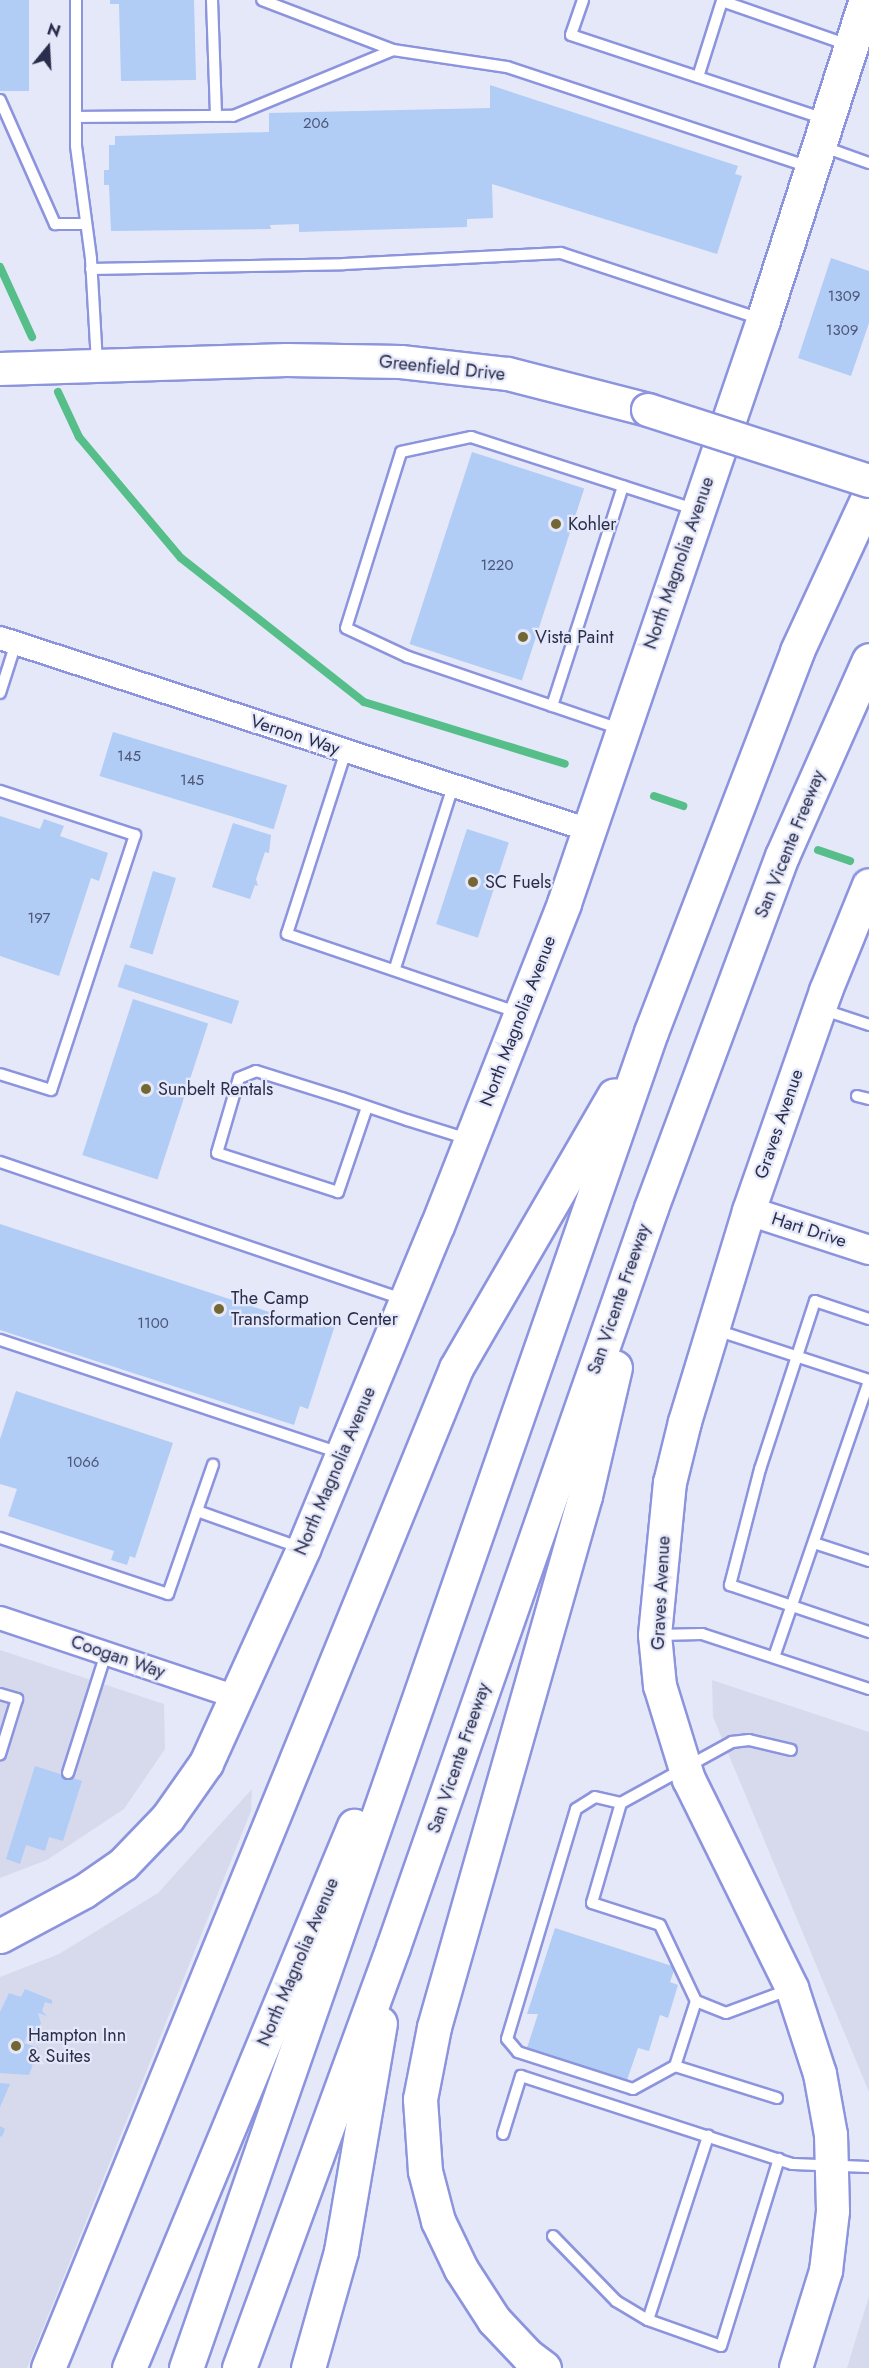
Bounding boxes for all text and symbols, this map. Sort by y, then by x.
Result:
north arrow [18,18,78,78]
text: N [44,18,63,43]
house number: 206 [303,115,329,133]
house number: 1309 [828,288,860,306]
house number: 1309 [826,322,858,340]
street label: Greenfield Drive [378,351,506,385]
street label: North Magnolia Avenue [639,474,719,652]
place label: Kohler [568,513,616,535]
marker: Kohler [549,517,563,531]
house number: 1220 [481,557,513,575]
place label: Vista Paint [535,626,614,648]
marker: Vista Paint [516,630,530,644]
street label: Vernon Way [248,710,342,760]
house number: 145 [117,748,141,766]
street label: San Vicente Freeway [750,767,830,921]
house number: 145 [180,772,204,790]
place label: SC Fuels [485,871,551,893]
marker: SC Fuels [466,875,480,889]
house number: 197 [28,910,50,928]
street label: North Magnolia Avenue [476,933,560,1109]
street label: Graves Avenue [750,1066,808,1182]
place label: Sunbelt Rentals [158,1078,273,1100]
marker: Sunbelt Rentals [139,1082,153,1096]
street label: Hart Drive [769,1208,849,1252]
street label: San Vicente Freeway [583,1221,655,1377]
place label: The Camp Transformation Center [231,1288,398,1330]
marker: The Camp Transformation Center [212,1302,226,1316]
house number: 1100 [137,1315,169,1333]
street label: North Magnolia Avenue [290,1384,380,1558]
house number: 1066 [66,1454,100,1472]
street label: Graves Avenue [647,1535,675,1651]
street label: Coogan Way [68,1631,168,1683]
street label: San Vicente Freeway [423,1680,495,1836]
street label: North Magnolia Avenue [253,1875,343,2049]
place label: Hampton Inn & Suites [28,2025,126,2068]
marker: Hampton Inn & Suites [9,2039,23,2053]

